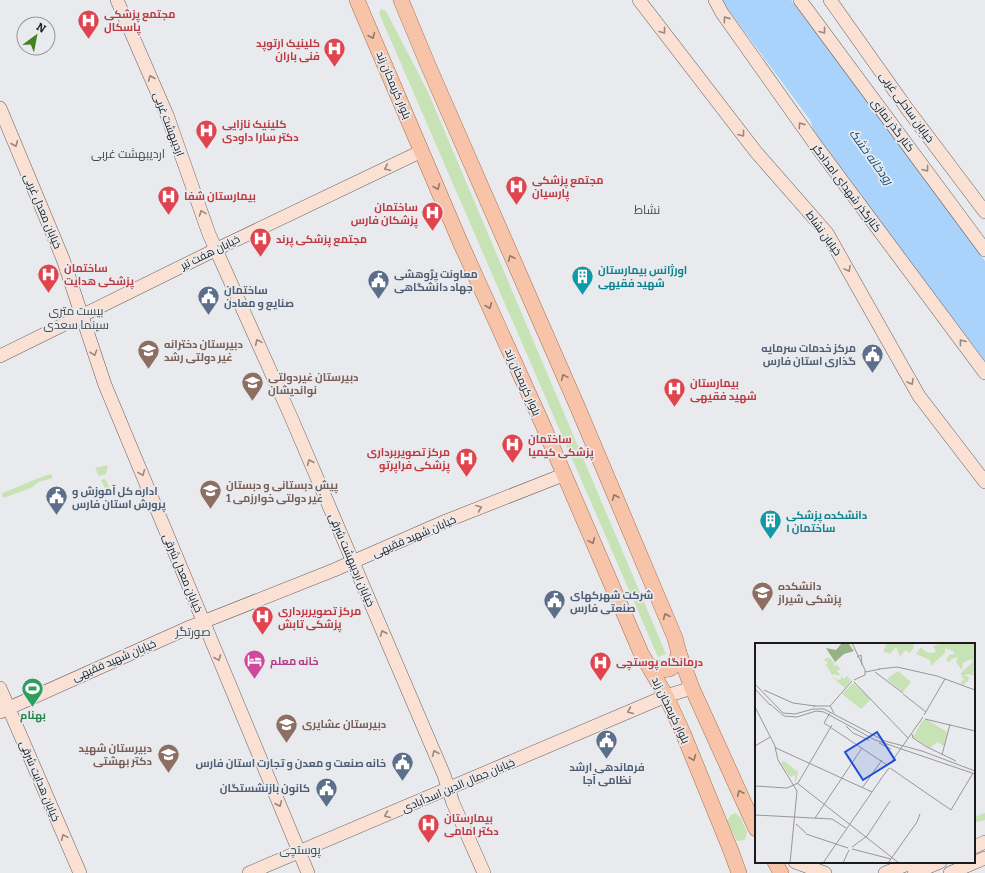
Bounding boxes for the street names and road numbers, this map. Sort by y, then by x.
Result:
street label: بلوار کریمخان زند [373,49,414,121]
street label: خیابان ساحلی غربی [876,69,937,145]
street label: اردیبهشت غربی [150,90,187,158]
street label: کنار گذر نمازی [868,96,917,155]
street label: کنارگذر شهدای امدادگر [809,141,884,235]
street label: خیابان معدل غربی [21,172,64,251]
street label: خیابان نشاط [803,208,844,258]
street label: خیابان هفت تیر [177,232,242,273]
street label: بلوار کریمخان زند [502,346,543,418]
street label: خیابان اردیبهشت شرقی [326,512,377,609]
street label: خیابان شهید فقیهی [370,513,458,560]
street label: خیابان معدل شرقی [160,532,205,614]
street label: خیابان شهید فقیهی [70,637,158,684]
street label: بلوار کریمخان زند [649,675,692,746]
street label: خیابان هدایت شرقی [17,739,62,824]
street label: خیابان جمال الدین اسدآبادی [400,756,517,815]

